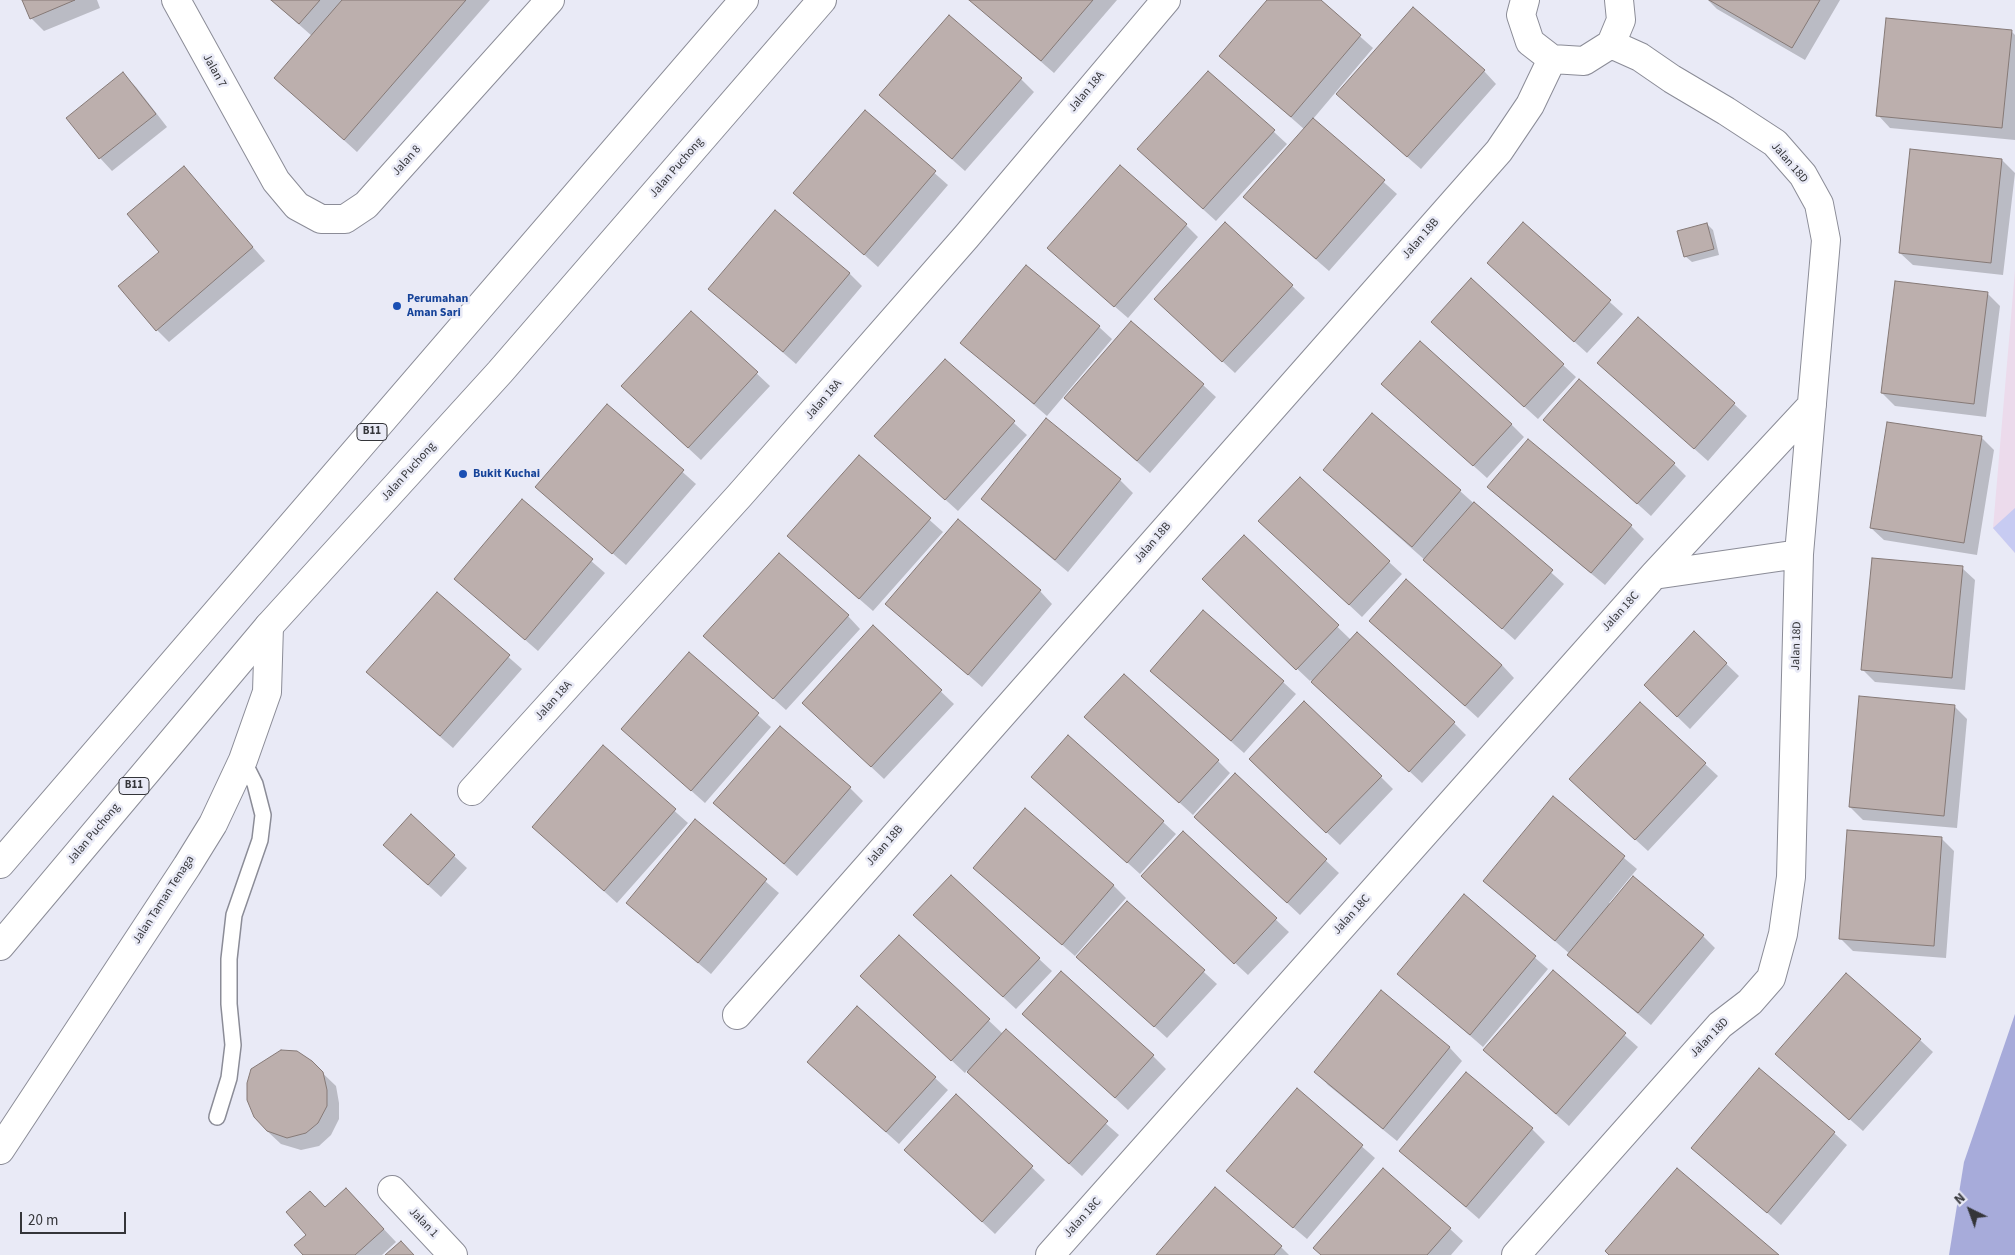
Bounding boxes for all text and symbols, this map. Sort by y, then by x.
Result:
street label: Jalan 7 [199,52,229,90]
street label: Jalan 18A [1066,69,1108,115]
street label: Jalan Puchong [647,135,707,201]
street label: Jalan 18D [1767,140,1811,186]
street label: Jalan 8 [390,143,424,179]
street label: Jalan 18B [1400,216,1442,262]
place label: Perumahan Aman Sari [407,292,468,320]
marker: Perumahan Aman Sari [391,300,403,312]
street label: Jalan 18A [803,377,845,423]
road number: B11 [357,424,387,441]
street label: Jalan Puchong [379,440,439,504]
place label: Bukit Kuchai [473,467,540,481]
marker: Bukit Kuchai [457,468,469,480]
street label: Jalan 18B [1132,520,1174,566]
street label: Jalan 18C [1599,589,1643,635]
street label: Jalan 18D [1789,621,1805,671]
street label: Jalan 18A [532,678,576,724]
road number: B11 [119,778,149,794]
street label: Jalan Puchong [65,801,123,867]
street label: Jalan 18B [864,823,906,869]
street label: Jalan Taman Tenaga [130,853,198,947]
street label: Jalan 18C [1330,892,1374,938]
street label: Jalan 18D [1688,1015,1732,1061]
north arrow [1945,1185,1995,1235]
text: N [1950,1188,1970,1209]
street label: Jalan 18C [1061,1195,1105,1241]
scale bar [22,1202,129,1234]
street label: Jalan 1 [405,1205,441,1241]
text: 20 m [28,1210,58,1231]

